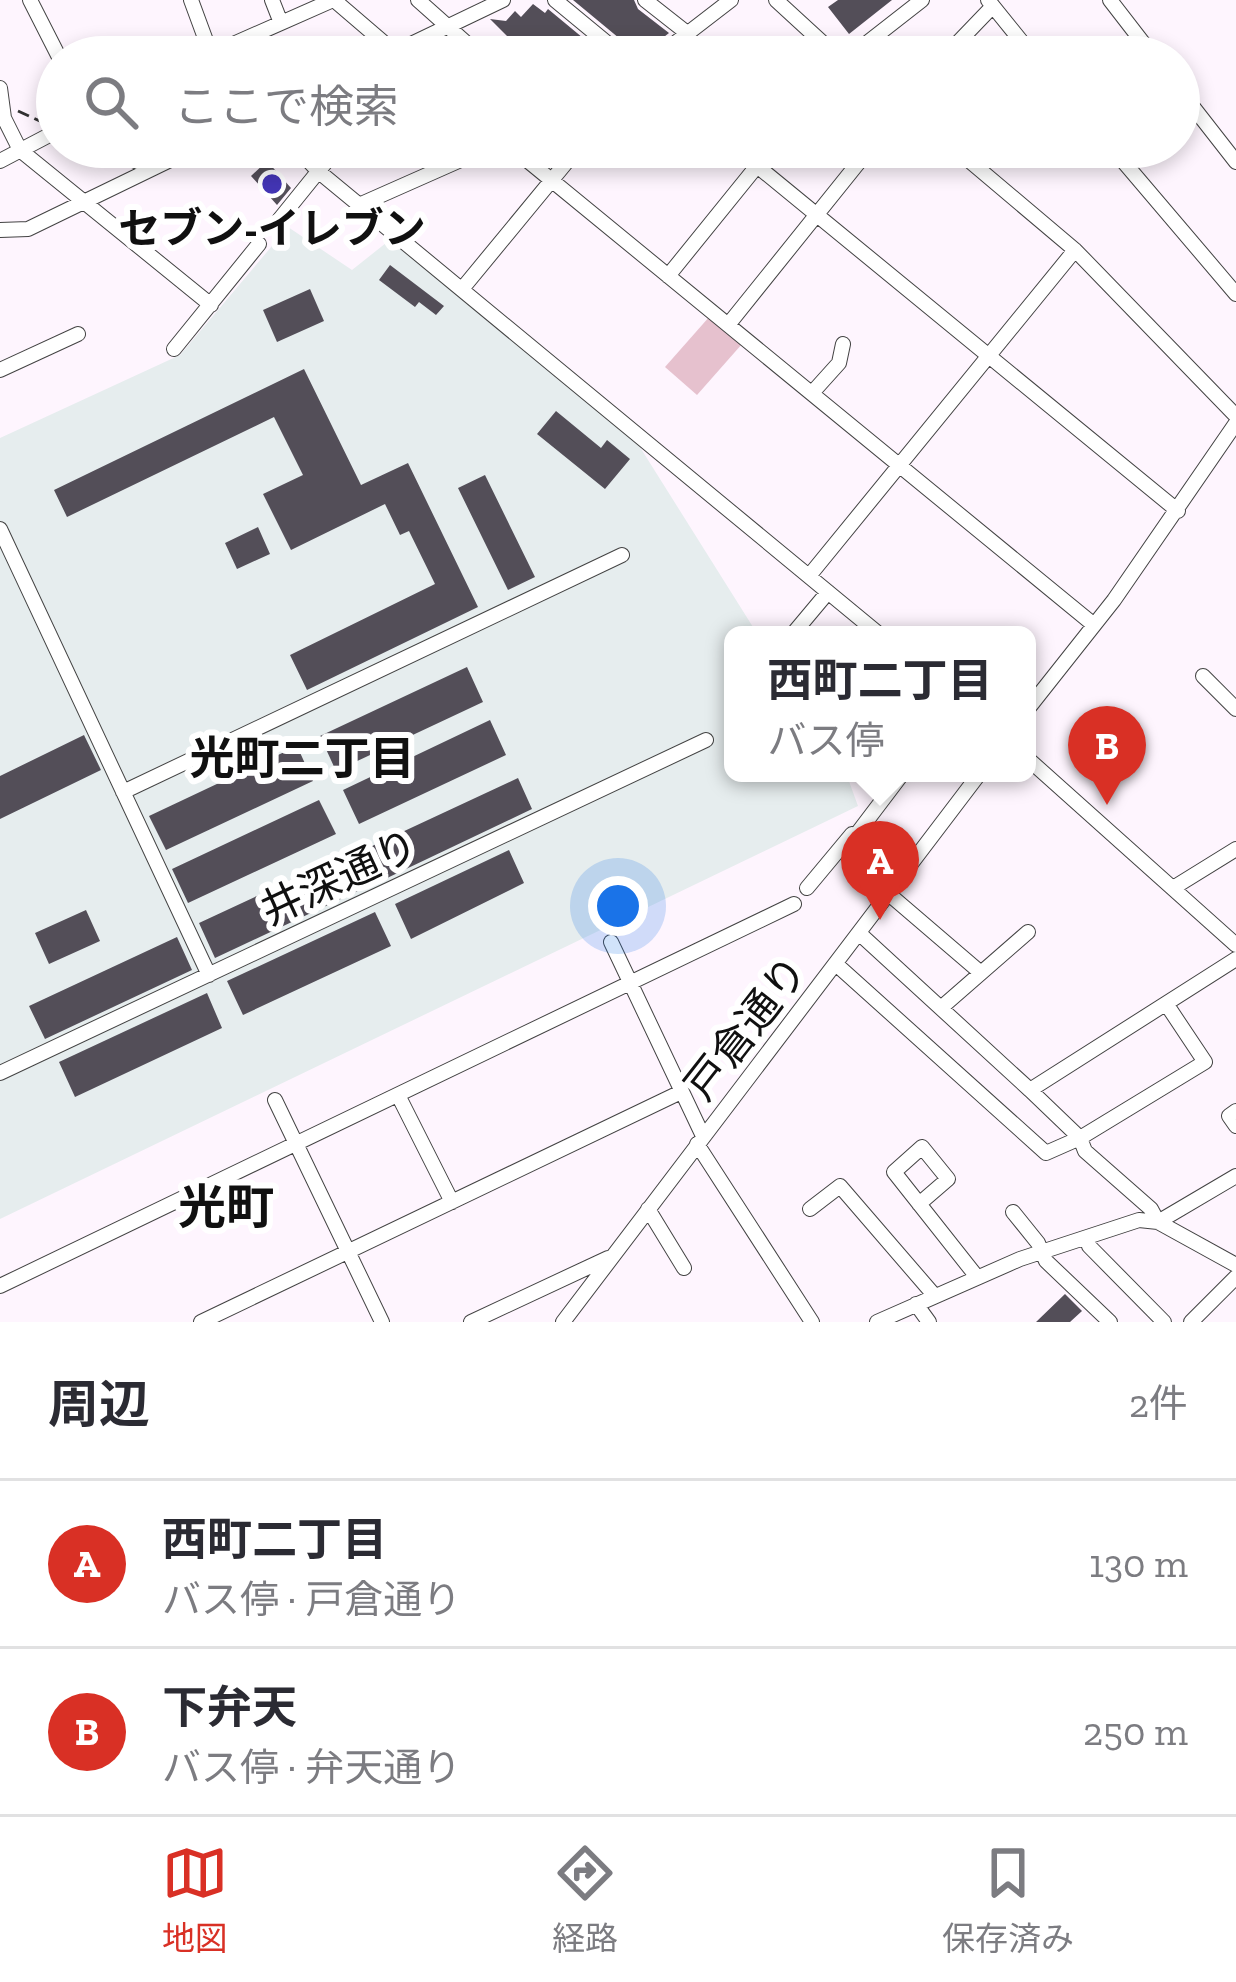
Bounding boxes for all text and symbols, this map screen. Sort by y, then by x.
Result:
search box [36,36,1200,168]
icon: search [78,69,144,135]
text: ここで検索 [174,80,399,134]
marker: セブン-イレブン [259,171,285,197]
place label: セブン-イレブン [118,203,426,254]
popup [724,626,1036,782]
text: 西町二丁目 [767,654,993,708]
pin: B [1068,706,1146,805]
text: バス停 [767,717,885,764]
district label: 光町二丁目 [189,732,415,786]
street label: 井深通り [252,818,426,936]
pin: A [841,821,919,920]
your location [588,876,648,936]
street label: 戸倉通り [674,946,818,1110]
district label: 光町 [178,1179,274,1236]
text: 周辺 [48,1374,150,1435]
text: 2件 [1129,1380,1188,1427]
text: 西町二丁目 [162,1513,387,1567]
text: A [74,1540,100,1587]
text: 130 m [1089,1540,1188,1587]
text: バス停 · 戸倉通り [162,1576,461,1623]
text: 下弁天 [162,1681,297,1735]
text: B [75,1708,99,1755]
text: 250 m [1083,1708,1188,1755]
text: バス停 · 弁天通り [162,1744,461,1791]
tab: 地図 [162,1840,228,1960]
tab: 経路 [552,1840,618,1960]
tab: 保存済み [942,1840,1074,1960]

